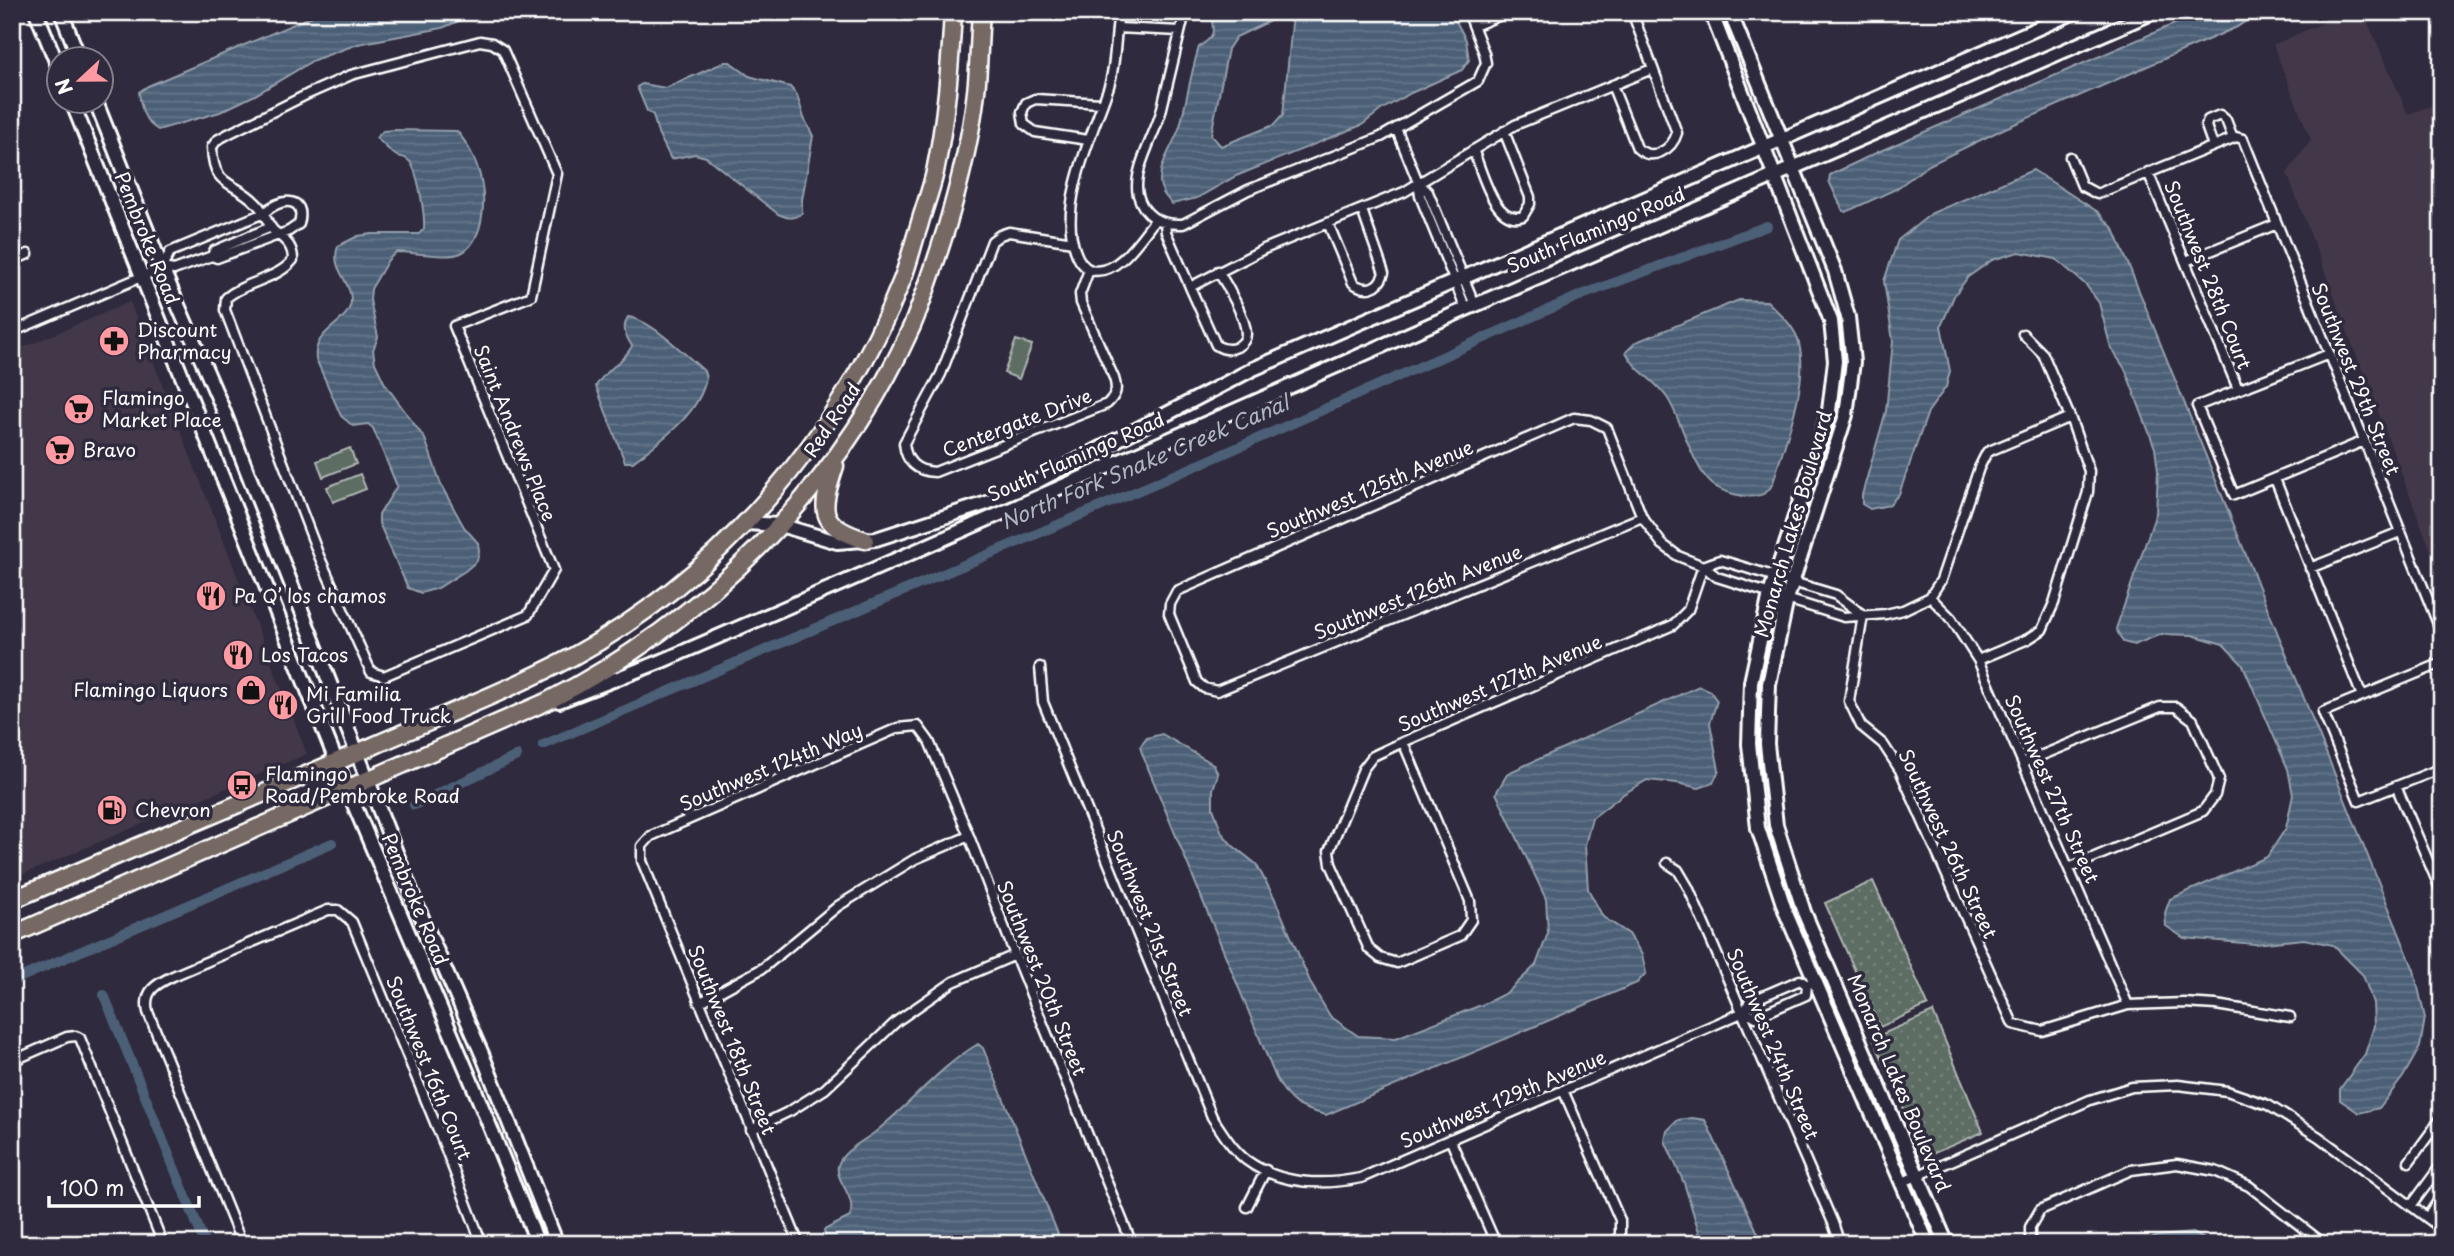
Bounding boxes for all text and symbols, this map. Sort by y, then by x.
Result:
north arrow [46,46,116,116]
text: N [48,75,79,99]
street label: Pembroke Road [109,167,187,308]
street label: Southwest 28th Court [2158,176,2260,373]
street label: South Flamingo Road [1502,179,1689,279]
street label: Southwest 29th Street [2305,278,2408,479]
place label: Discount Pharmacy [137,315,232,365]
pharmacy icon: Discount Pharmacy [97,324,131,358]
street label: Saint Andrews Place [468,340,564,525]
street label: Red Road [796,377,866,462]
street label: Centergate Drive [938,381,1095,463]
place label: Flamingo Market Place [102,383,222,433]
water label: North Fork Snake Creek Canal [995,385,1296,537]
supermarket icon: Flamingo Market Place [62,392,96,426]
street label: South Flamingo Road [983,404,1169,508]
street label: Monarch Lakes Boulevard [1746,407,1838,640]
street label: Southwest 125th Avenue [1262,432,1477,544]
supermarket icon: Bravo [43,433,77,467]
place label: Bravo [83,435,136,463]
street label: Southwest 126th Avenue [1309,537,1526,646]
restaurant icon: Pa Q’ los chamos [194,579,228,613]
place label: Pa Q’ los chamos [234,581,386,609]
street label: Southwest 127th Avenue [1393,626,1606,738]
restaurant icon: Los Tacos [221,638,255,672]
place label: Los Tacos [261,640,348,668]
shop icon: Flamingo Liquors [234,673,268,707]
place label: Flamingo Liquors [73,675,228,703]
place label: Mi Familia Grill Food Truck [306,679,452,729]
restaurant icon: Mi Familia Grill Food Truck [266,688,300,722]
street label: Southwest 27th Street [1999,690,2107,888]
street label: Southwest 124th Way [675,715,866,817]
street label: Southwest 26th Street [1893,744,2005,943]
place label: Flamingo Road/Pembroke Road [265,759,460,809]
bus stop icon: Flamingo Road/Pembroke Road [225,768,259,802]
fuel station icon: Chevron [95,793,129,827]
place label: Chevron [135,795,211,823]
street label: Southwest 21st Street [1101,825,1201,1020]
street label: Pembroke Road [375,828,456,969]
street label: Southwest 20th Street [991,876,1095,1080]
street label: Southwest 18th Street [682,941,784,1139]
street label: Southwest 24th Street [1721,943,1827,1144]
street label: Monarch Lakes Boulevard [1841,969,1959,1196]
street label: Southwest 16th Court [380,971,480,1164]
street label: Southwest 129th Avenue [1395,1042,1610,1154]
scale bar [49,1165,200,1209]
text: 100 m [60,1171,124,1203]

